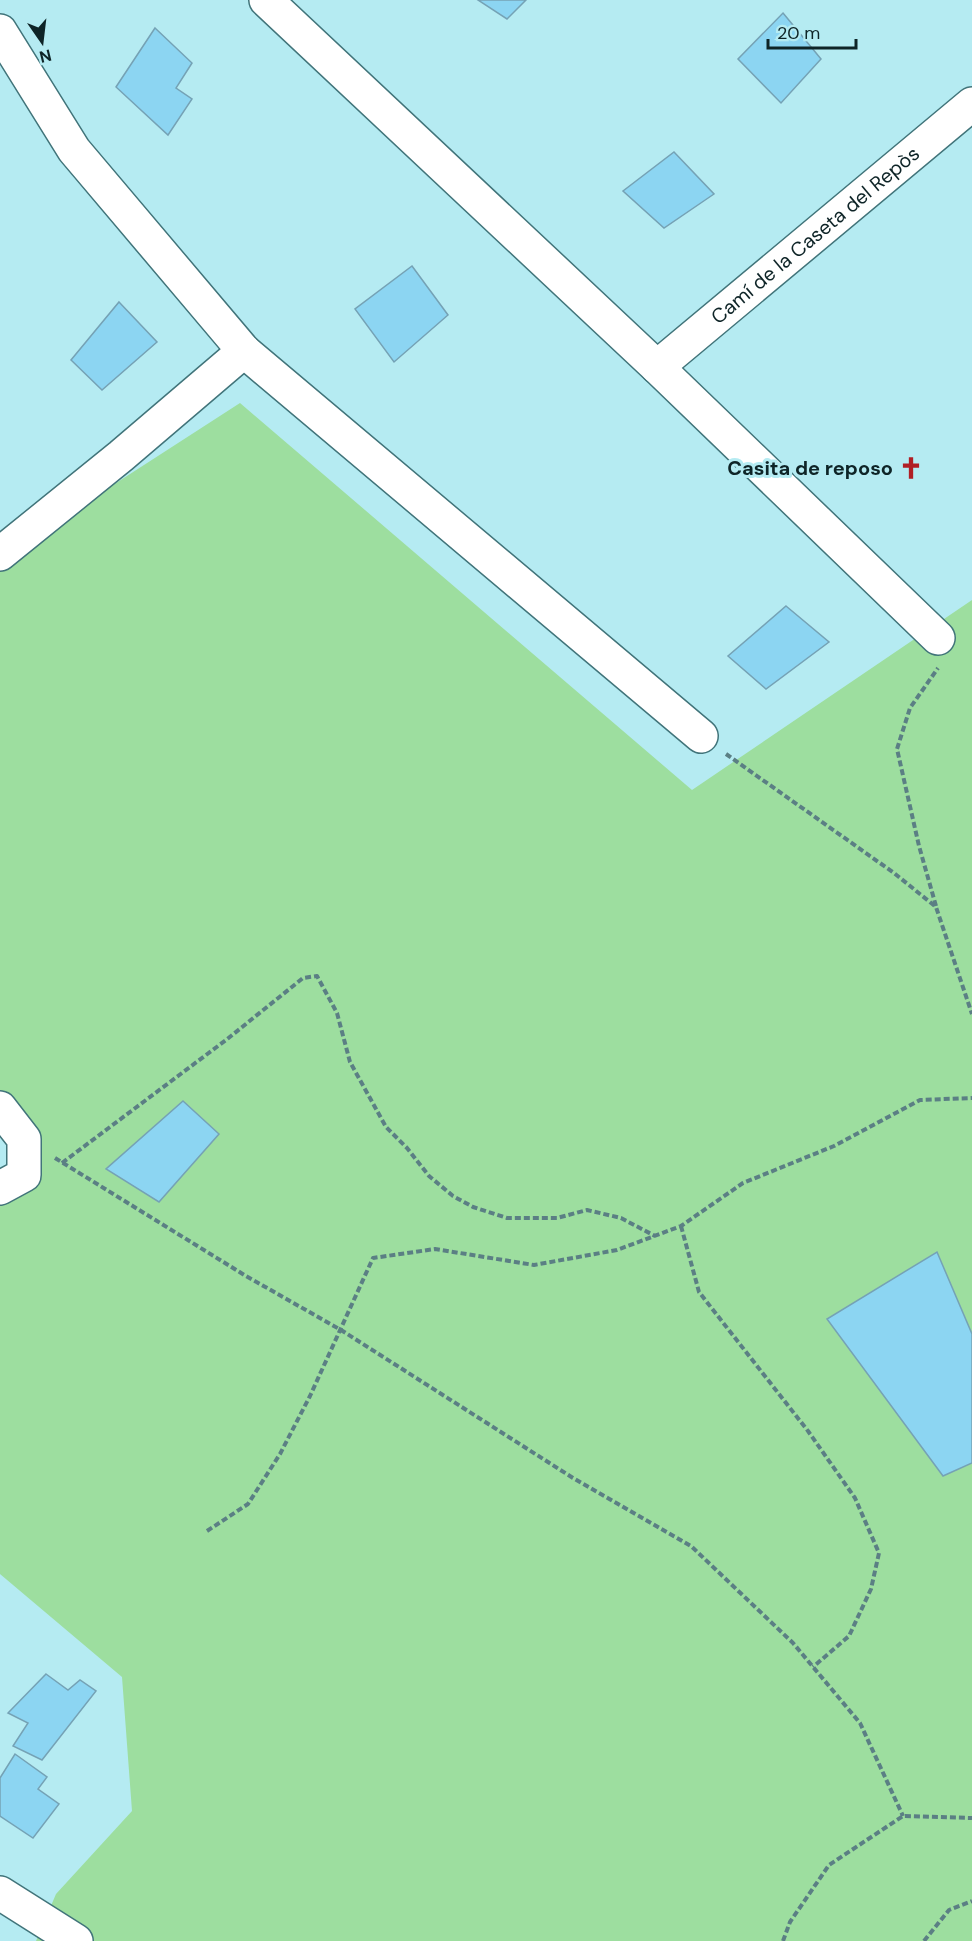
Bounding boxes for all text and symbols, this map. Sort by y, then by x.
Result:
north arrow [12,12,72,72]
scale bar [768,12,856,50]
text: 20 m [777,21,820,45]
text: N [37,44,54,68]
street label: Camí de la Caseta del Repòs [705,140,925,330]
place label: Casita de reposo [727,455,893,481]
church icon: Casita de reposo [898,455,924,481]

